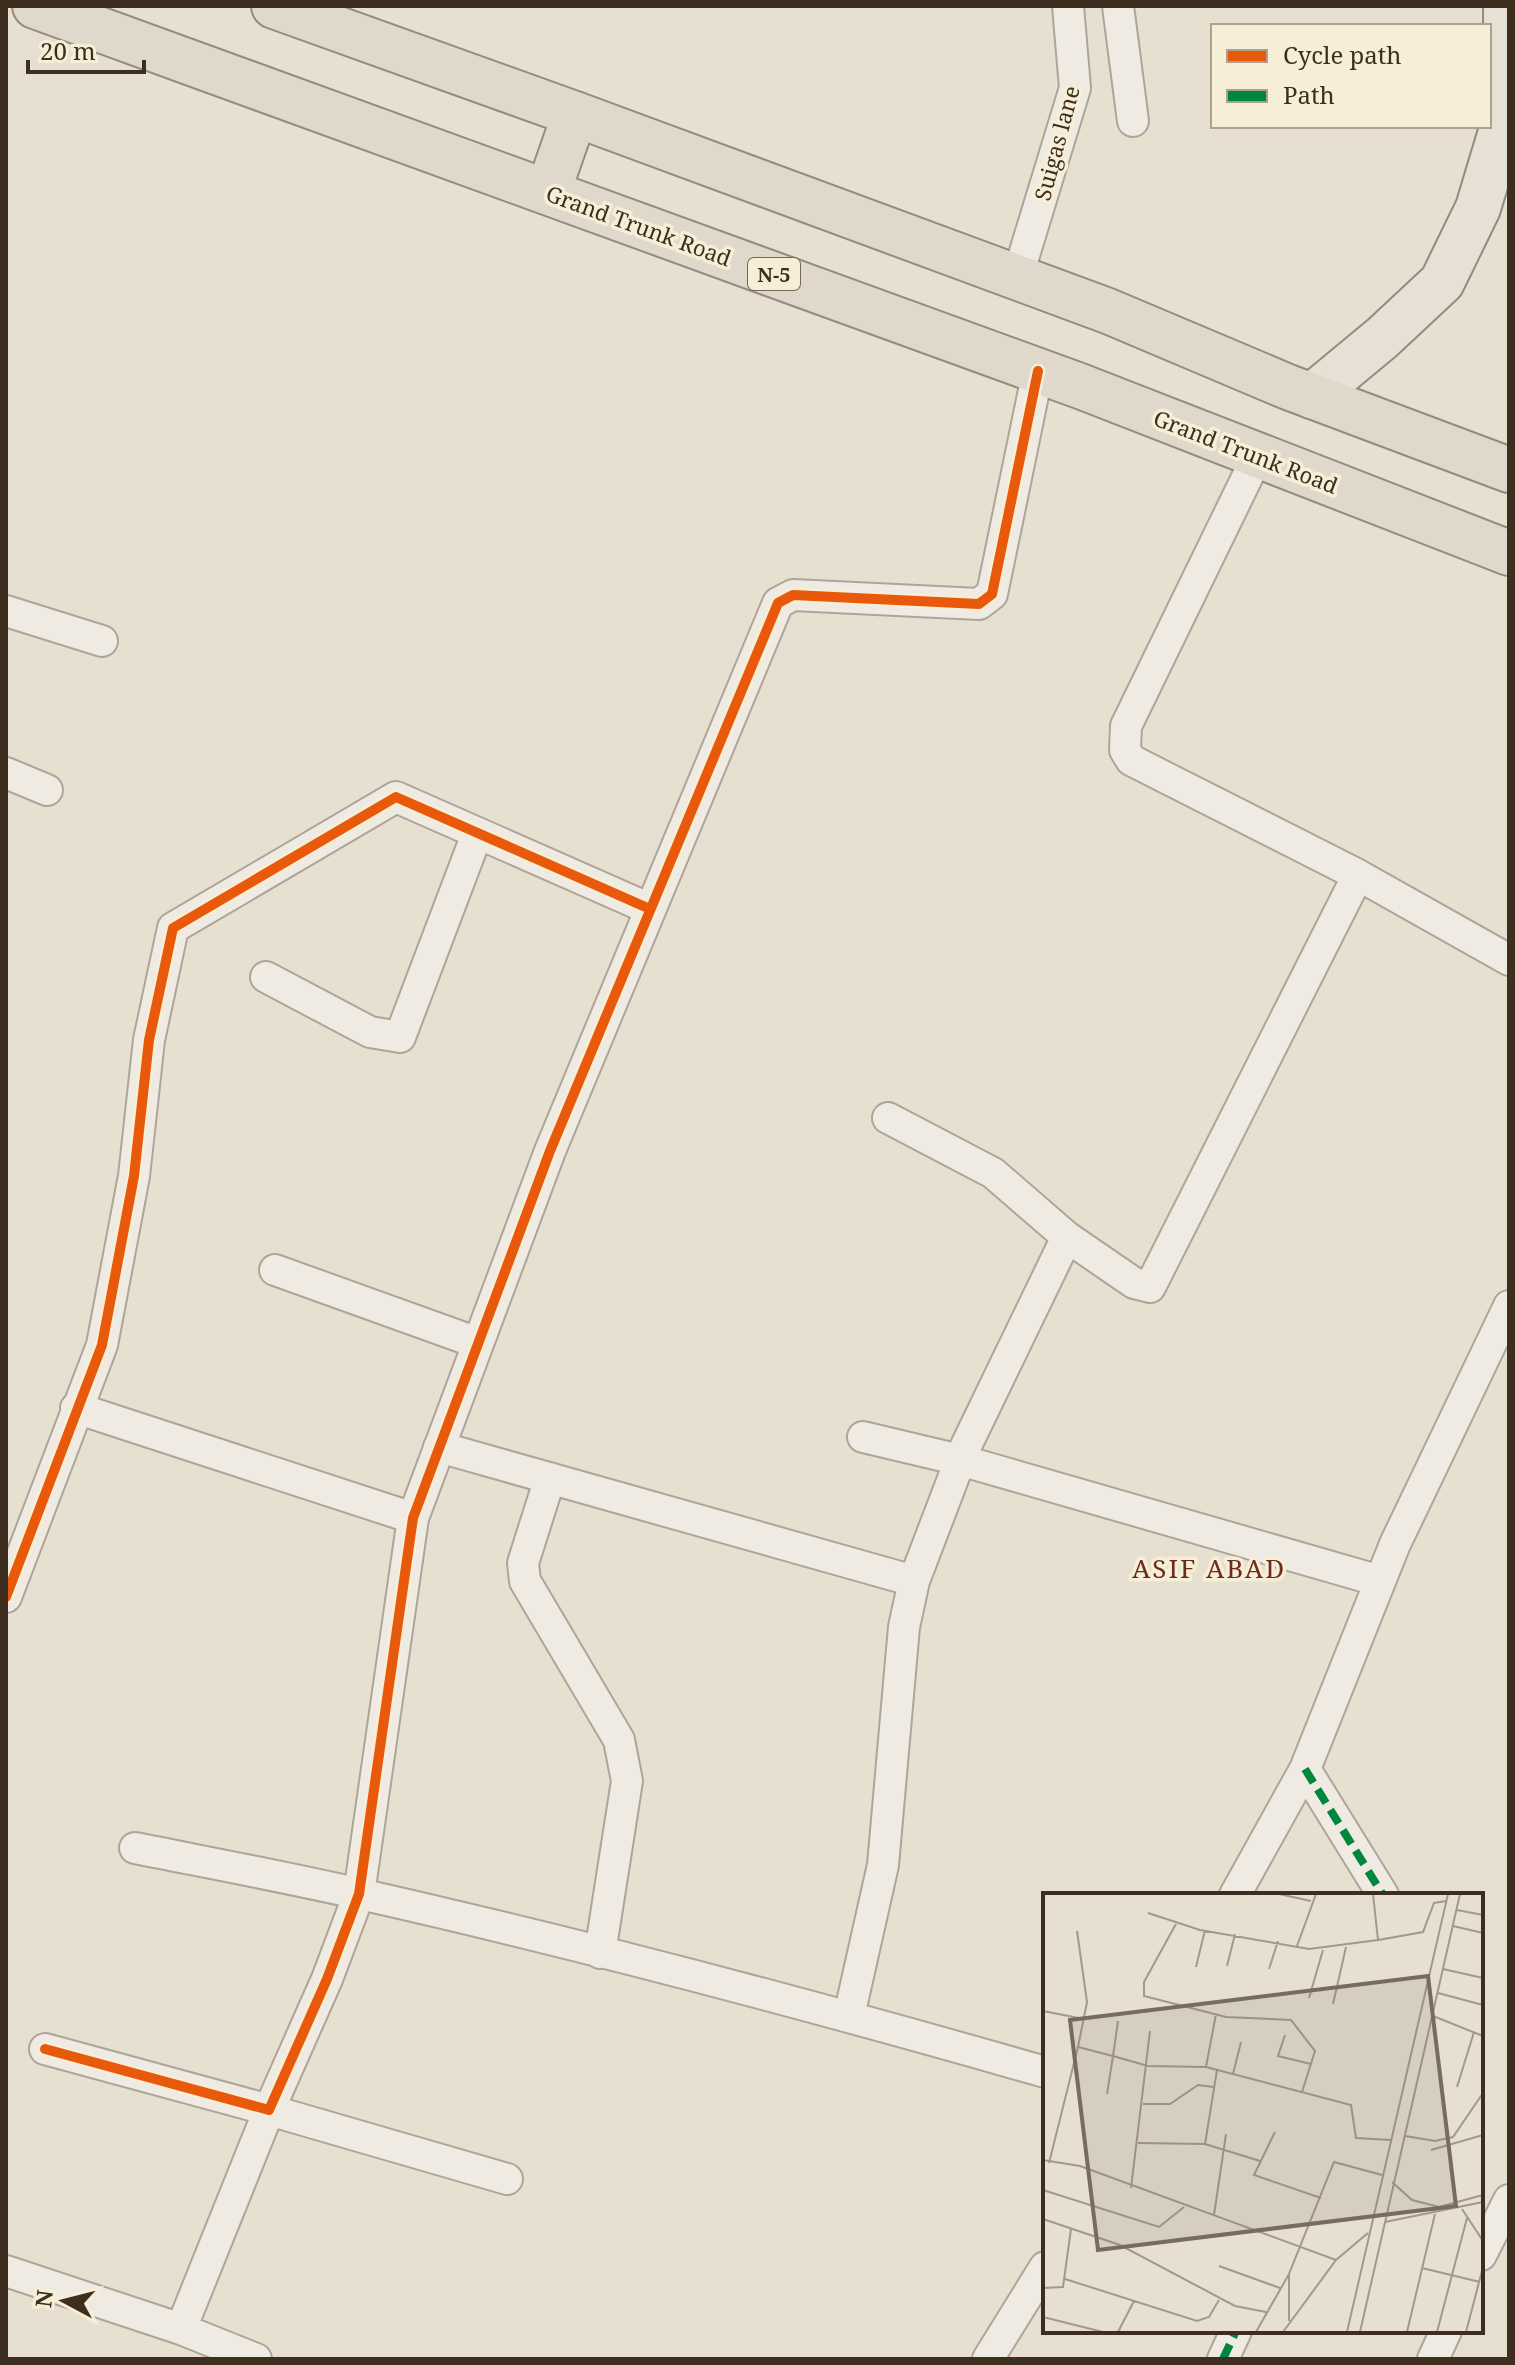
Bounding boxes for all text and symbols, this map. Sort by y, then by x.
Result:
scale bar [28,24,144,74]
legend [1211,24,1491,128]
text: 20 m [40,34,96,67]
text: Cycle path [1283,38,1402,71]
text: Path [1283,78,1335,111]
street label: Suigas lane [1026,82,1086,204]
street label: Grand Trunk Road [542,178,736,273]
road number: N-5 [748,258,800,290]
street label: Grand Trunk Road [1150,402,1343,500]
district label: ASIF ABAD [1132,1550,1286,1586]
inset map [1043,1893,1483,2333]
north arrow [24,2261,104,2341]
text: N [27,2288,59,2309]

